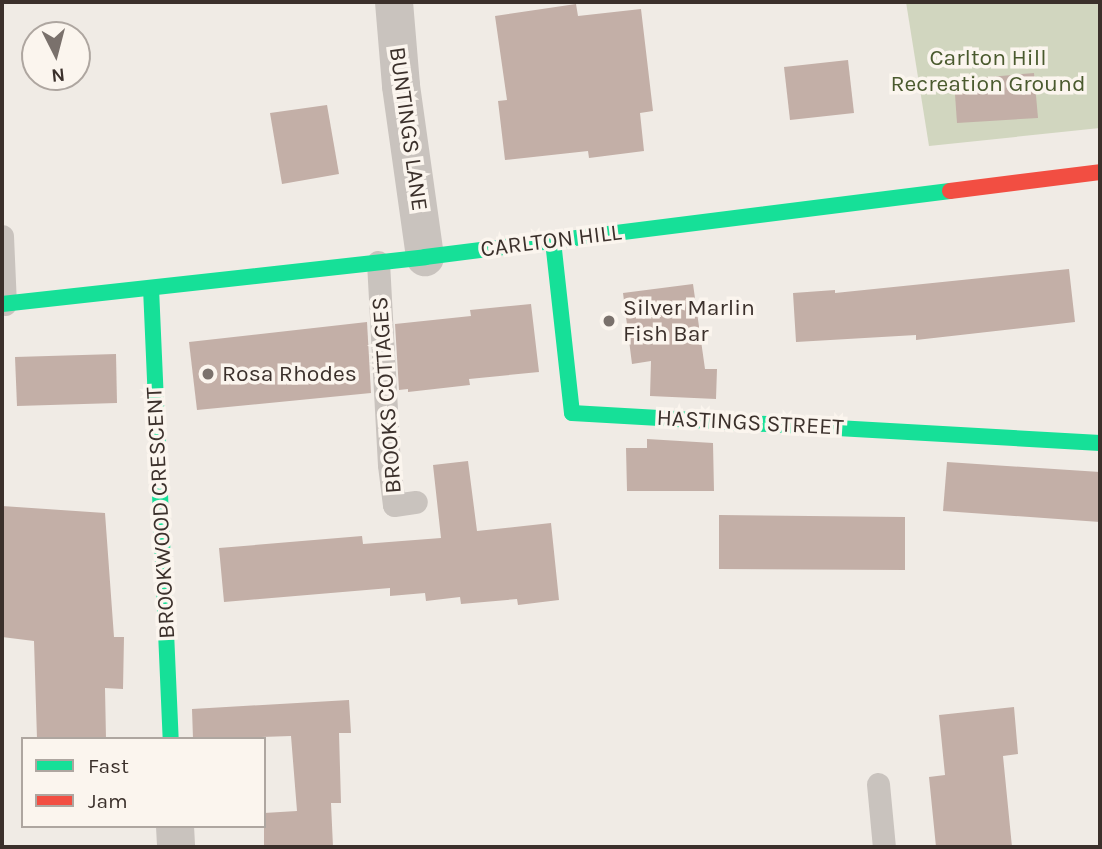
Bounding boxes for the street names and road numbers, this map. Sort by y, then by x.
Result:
street label: BUNTINGS LANE [383,45,433,213]
street label: CARLTON HILL [479,219,623,263]
street label: BROOKS COTTAGES [366,296,408,494]
street label: BROOKWOOD CRESCENT [141,386,181,640]
street label: HASTINGS STREET [656,404,844,442]

